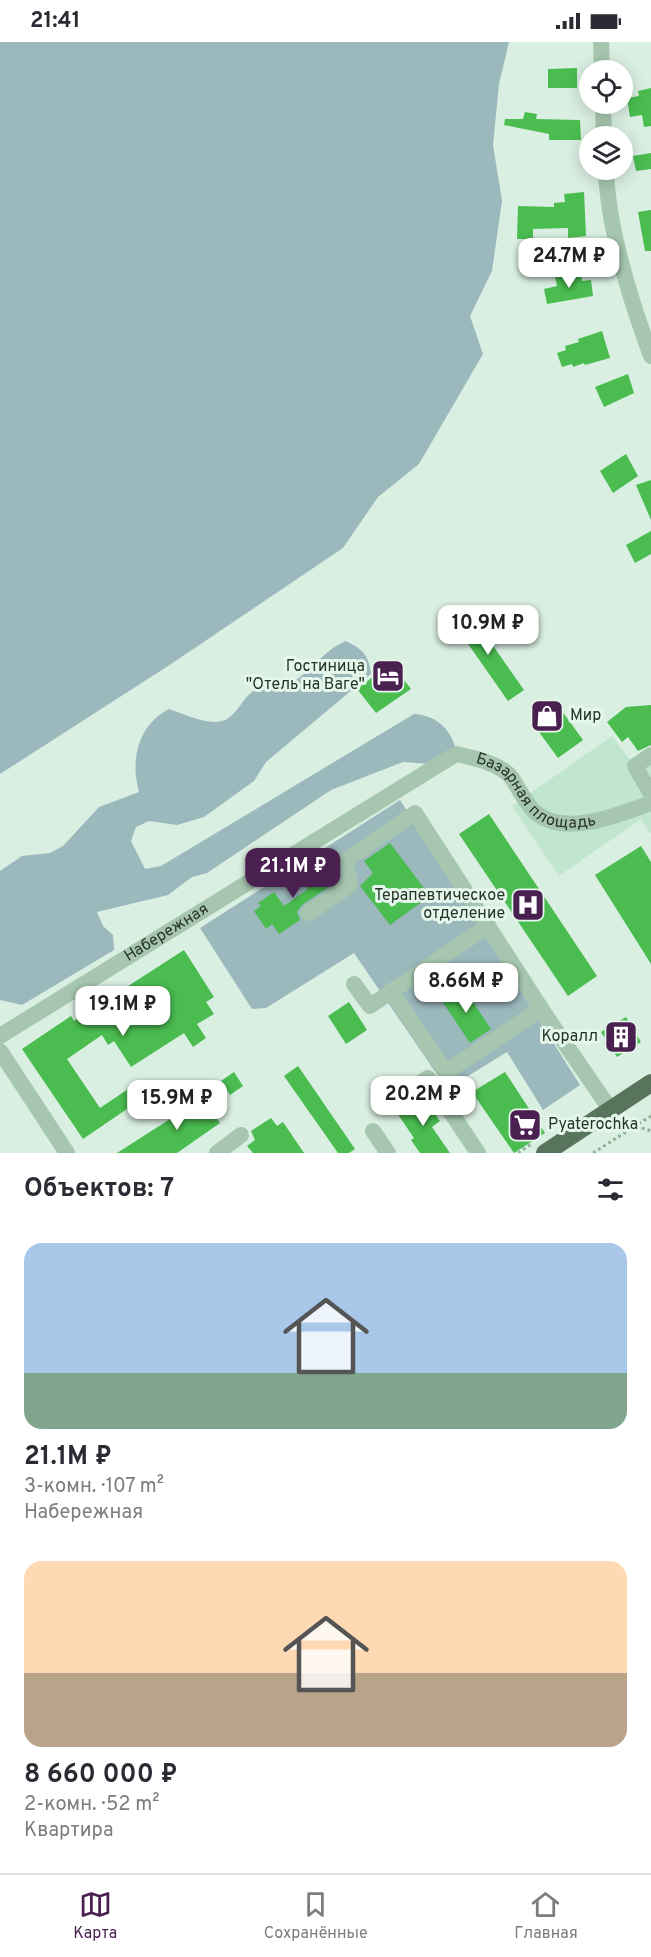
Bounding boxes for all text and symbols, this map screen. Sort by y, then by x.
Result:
text: 21:41 [30,8,81,35]
map controls [579,60,633,180]
button: locate [579,60,633,114]
button: layers [579,126,633,180]
pin: 24.7M ₽ [514,238,624,289]
text: 24.7M ₽ [532,244,606,270]
pin: 10.9M ₽ [433,605,543,656]
text: 10.9M ₽ [452,611,524,637]
place label: Гостиница "Отель на Ваге" [246,657,365,695]
hotel icon: Гостиница "Отель на Ваге" [370,658,406,694]
shop icon: Мир [529,698,565,734]
place label: Мир [570,706,601,726]
street label: Базарная площадь [473,749,598,834]
pin: 21.1M ₽ [238,848,348,899]
text: 21.1M ₽ [259,854,327,880]
place label: Терапевтическое отделение [374,886,505,924]
hospital icon: Терапевтическое отделение [510,887,546,923]
street label: Набережная [121,899,213,967]
pin: 8.66M ₽ [411,963,521,1014]
text: 8.66M ₽ [428,969,504,995]
pin: 19.1M ₽ [68,986,178,1037]
text: 19.1M ₽ [89,992,157,1018]
building icon: Коралл [603,1019,639,1055]
place label: Коралл [541,1027,598,1047]
pin: 20.2M ₽ [368,1076,478,1127]
pin: 15.9M ₽ [122,1080,232,1131]
text: 20.2M ₽ [385,1082,461,1108]
text: 15.9M ₽ [141,1086,213,1112]
supermarket icon: Pyaterochka [507,1107,543,1143]
place label: Pyaterochka [548,1115,638,1135]
text: Объектов: 7 [24,1173,174,1206]
icon: filters [594,1173,627,1206]
icon: home [272,1282,380,1390]
text: 21.1M ₽ [24,1441,112,1474]
text: 3-комн. · 107 m² [24,1474,164,1500]
text: Набережная [24,1500,143,1526]
icon: home [272,1600,380,1708]
text: 8 660 000 ₽ [24,1759,177,1792]
text: 2-комн. · 52 m² [24,1792,159,1818]
text: Квартира [24,1818,113,1844]
tab: Карта [73,1888,117,1944]
tab: Сохранённые [264,1888,368,1944]
tab: Главная [514,1888,578,1944]

